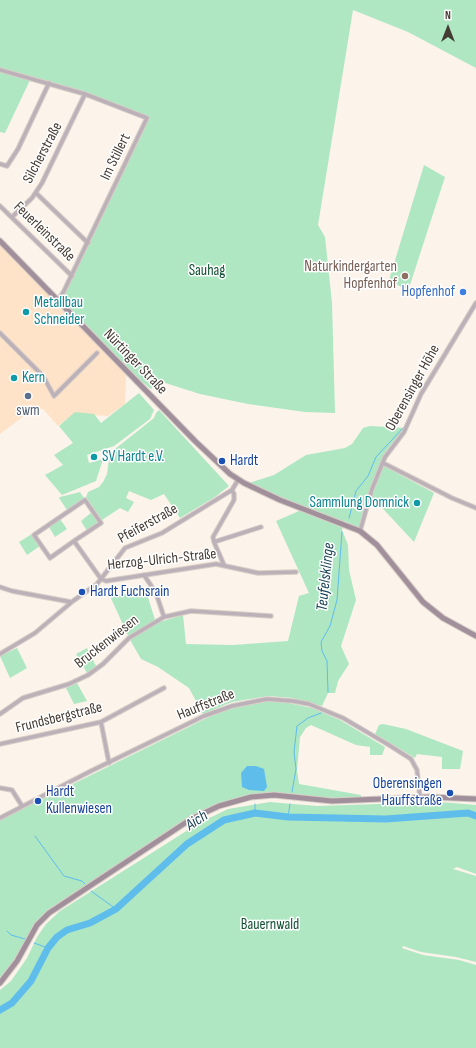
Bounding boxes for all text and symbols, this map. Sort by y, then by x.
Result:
north arrow [428,8,468,48]
text: N [445,9,451,22]
street label: Silcherstraße [19,119,67,187]
street label: Im Stillert [97,131,135,183]
street label: Feuerleinstraße [10,198,78,266]
place label: Naturkindergarten Hopfenhof [304,258,397,293]
park label: Sauhag [189,262,225,280]
marker: Naturkindergarten Hopfenhof [400,271,410,281]
place label: Hopfenhof [402,283,455,301]
marker: Hopfenhof [458,287,468,297]
place label: Metallbau Schneider [34,294,85,329]
marker: Metallbau Schneider [21,307,31,317]
street label: Nürtinger Straße [99,326,171,398]
street label: Oberensinger Höhe [382,342,444,434]
place label: Kern [22,369,45,387]
marker: Kern [9,373,19,383]
marker: swm [23,391,33,401]
place label: swm [16,402,40,420]
place label: SV Hardt e.V. [102,448,164,466]
marker: SV Hardt e.V. [89,452,99,462]
place label: Hardt [230,452,258,470]
marker: Hardt [217,456,227,466]
place label: Sammlung Domnick [310,494,409,512]
marker: Sammlung Domnick [412,498,422,508]
street label: Pfeiferstraße [115,500,181,548]
water label: Teufelsklinge [313,542,339,612]
street label: Herzog-Ulrich-Straße [107,545,217,575]
place label: Hardt Fuchsrain [90,583,169,601]
marker: Hardt Fuchsrain [77,587,87,597]
street label: Bruckenwiesen [71,611,143,673]
street label: Hauffstraße [175,685,237,725]
street label: Frundsbergstraße [14,699,104,737]
place label: Oberensingen Hauffstraße [373,775,442,810]
place label: Hardt Kullenwiesen [46,783,112,818]
marker: Oberensingen Hauffstraße [445,788,455,798]
marker: Hardt Kullenwiesen [33,796,43,806]
water label: Aich [182,807,212,835]
park label: Bauernwald [241,916,299,934]

